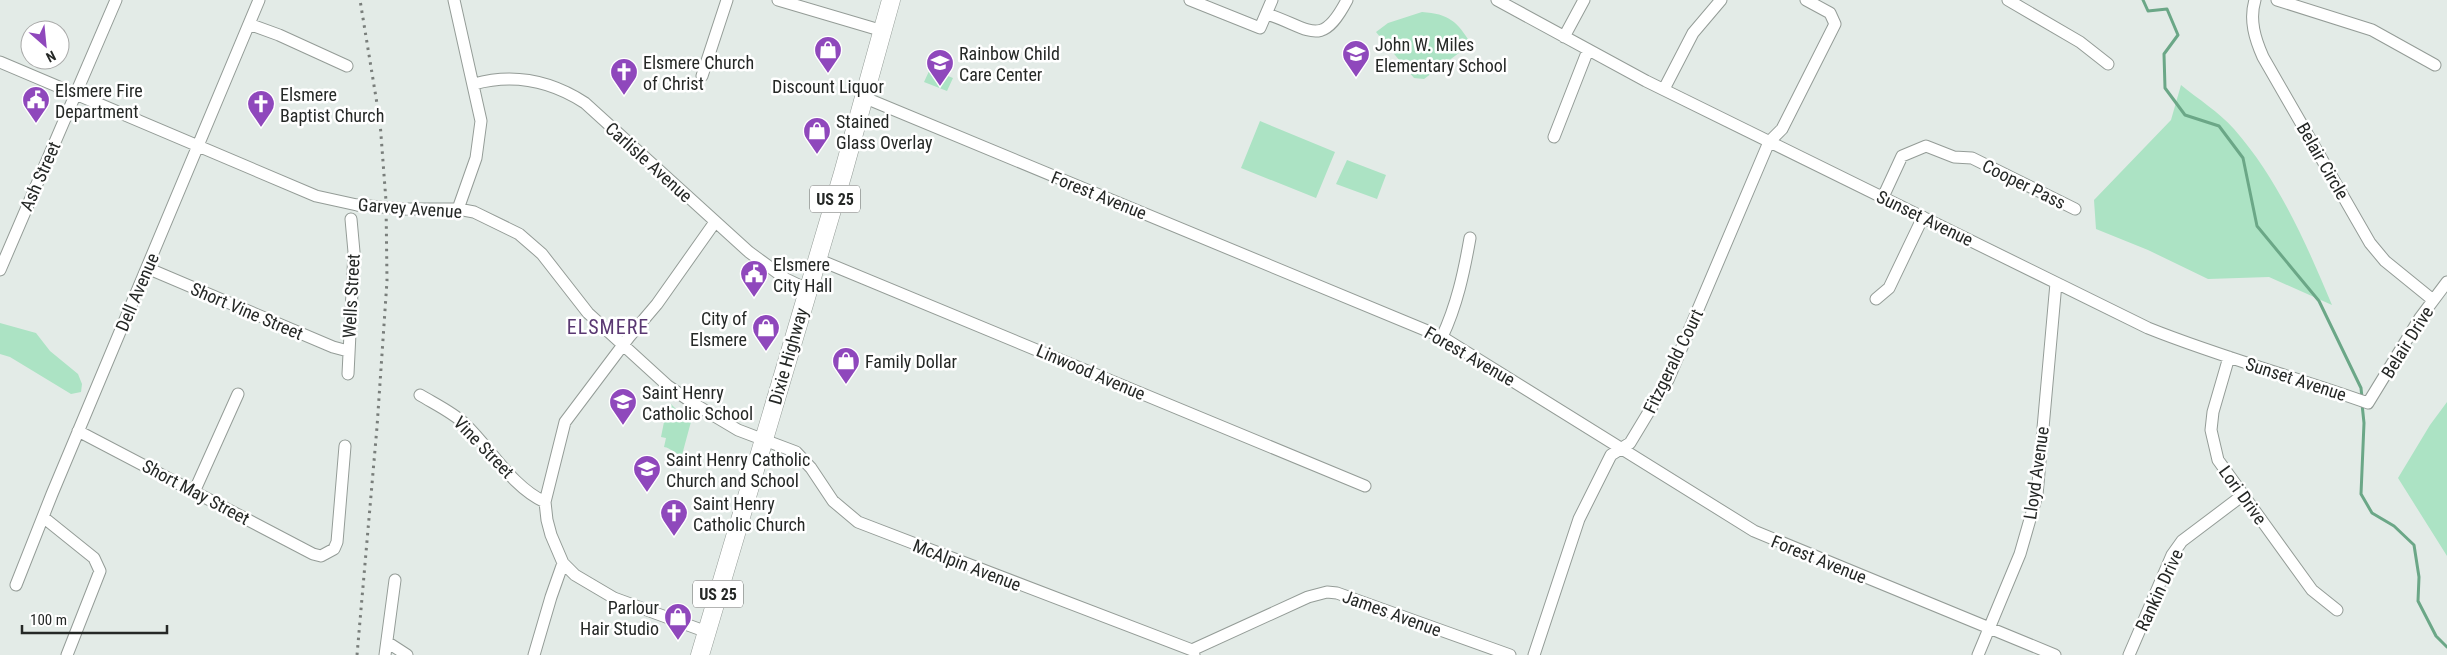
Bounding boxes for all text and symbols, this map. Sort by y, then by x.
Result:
north arrow [20,20,70,70]
place label: John W. Miles Elementary School [1375,34,1507,76]
shop icon: Discount Liquor [813,35,843,74]
school or university icon: John W. Miles Elementary School [1341,39,1371,78]
place label: Rainbow Child Care Center [959,43,1060,85]
text: N [43,48,58,66]
school or university icon: Rainbow Child Care Center [925,48,955,87]
place label: Elsmere Church of Christ [643,52,754,94]
church icon: Elsmere Church of Christ [609,57,639,96]
place label: Discount Liquor [772,76,884,97]
place label: Elsmere Fire Department [55,80,143,122]
place label: Elsmere Baptist Church [280,84,384,126]
public building icon: Elsmere Fire Department [21,85,51,124]
church icon: Elsmere Baptist Church [246,89,276,128]
place label: Stained Glass Overlay [836,111,933,153]
shop icon: Stained Glass Overlay [802,116,832,155]
street label: Carlisle Avenue [601,118,697,206]
street label: Belair Circle [2293,119,2353,203]
street label: Ash Street [15,138,65,214]
street label: Cooper Pass [1979,155,2069,213]
street label: Forest Avenue [1048,166,1150,224]
road number: US 25 [810,185,860,212]
street label: Sunset Avenue [1873,186,1977,250]
street label: Garvey Avenue [357,194,463,222]
street label: Dell Avenue [111,250,163,334]
street label: Wells Street [338,253,364,339]
place label: Elsmere City Hall [773,254,832,296]
public building icon: Elsmere City Hall [739,259,769,298]
street label: Short Vine Street [188,278,306,344]
street label: Belair Drive [2377,302,2437,382]
street label: Dixie Highway [764,305,812,407]
street label: Fitzgerald Court [1639,305,1707,417]
place label: City of Elsmere [690,308,747,350]
shop icon: City of Elsmere [751,313,781,352]
district label: ELSMERE [567,315,649,339]
street label: Forest Avenue [1421,322,1519,390]
street label: Linwood Avenue [1033,340,1149,404]
shop icon: Family Dollar [831,346,861,385]
place label: Family Dollar [865,351,958,372]
street label: Sunset Avenue [2243,353,2349,405]
place label: Saint Henry Catholic School [642,382,753,424]
school or university icon: Saint Henry Catholic School [608,387,638,426]
street label: Vine Street [449,412,519,482]
street label: Lloyd Avenue [2019,425,2053,521]
place label: Saint Henry Catholic Church and School [666,449,810,491]
school or university icon: Saint Henry Catholic Church and School [632,454,662,493]
street label: Short May Street [139,455,253,529]
street label: Lori Drive [2215,462,2271,528]
place label: Saint Henry Catholic Church [693,493,806,535]
church icon: Saint Henry Catholic Church [659,498,689,537]
street label: Forest Avenue [1768,530,1870,588]
street label: McAlpin Avenue [910,535,1024,595]
street label: Rankin Drive [2131,546,2187,634]
road number: US 25 [693,580,743,608]
street label: James Avenue [1340,585,1444,641]
place label: Parlour Hair Studio [580,597,660,639]
scale bar [22,602,168,634]
shop icon: Parlour Hair Studio [663,602,693,641]
text: 100 m [30,611,67,629]

